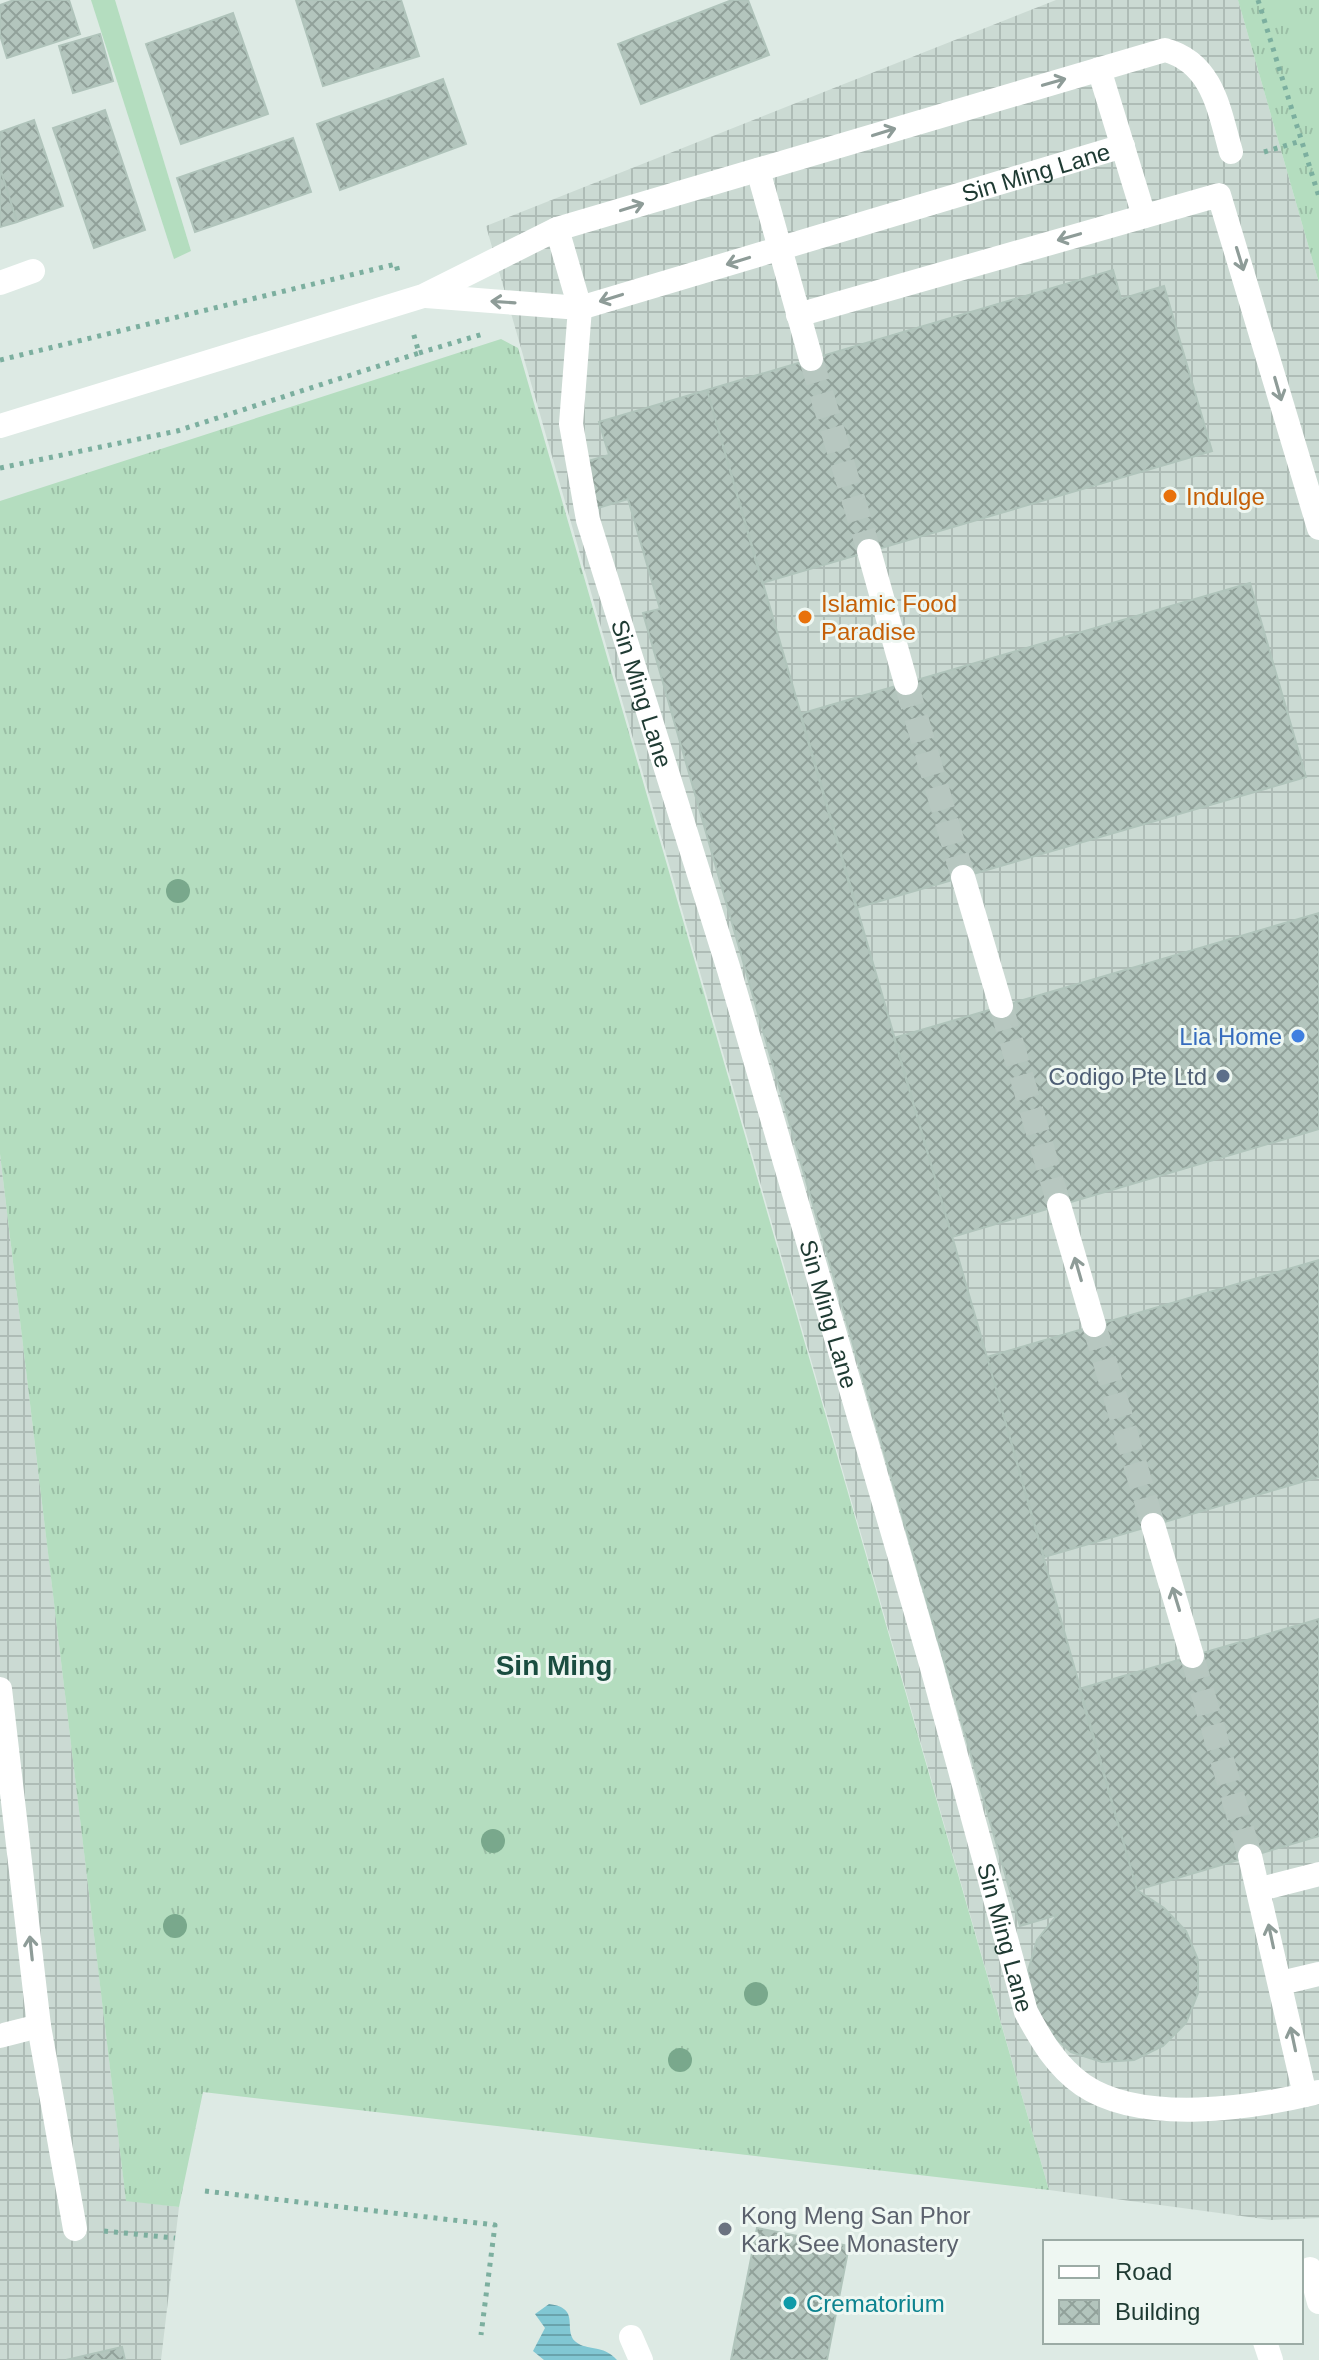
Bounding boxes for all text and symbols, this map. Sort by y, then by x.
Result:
one-way arrow [1040,74,1066,89]
one-way arrow [871,124,897,139]
street label: Sin Ming Lane [958,137,1113,207]
one-way arrow [618,199,644,214]
one-way arrow [1056,231,1082,246]
one-way arrow [1233,245,1248,271]
one-way arrow [726,255,751,269]
one-way arrow [599,291,625,306]
one-way arrow [490,294,517,309]
one-way arrow [1271,375,1286,401]
place label: Indulge [1186,483,1265,510]
marker: Indulge [1161,487,1179,505]
place label: Islamic Food Paradise [821,590,957,645]
marker: Islamic Food Paradise [796,608,814,626]
street label: Sin Ming Lane [607,616,678,771]
place label: Lia Home [1179,1023,1282,1050]
marker: Lia Home [1289,1027,1307,1045]
place label: Codigo Pte Ltd [1048,1063,1207,1090]
marker: Codigo Pte Ltd [1214,1067,1232,1085]
street label: Sin Ming Lane [795,1237,864,1392]
one-way arrow [1070,1257,1085,1283]
one-way arrow [1168,1586,1183,1612]
district label: Sin Ming [496,1650,612,1681]
street label: Sin Ming Lane [972,1860,1039,2015]
one-way arrow [1263,1924,1278,1949]
one-way arrow [23,1935,38,1962]
one-way arrow [1285,2027,1300,2052]
place label: Kong Meng San Phor Kark See Monastery [741,2202,971,2257]
marker: Kong Meng San Phor Kark See Monastery [716,2220,734,2238]
legend [1043,2240,1303,2344]
text: Road [1115,2258,1172,2285]
place label: Crematorium [806,2290,945,2317]
marker: Crematorium [781,2294,799,2312]
text: Building [1115,2298,1200,2325]

